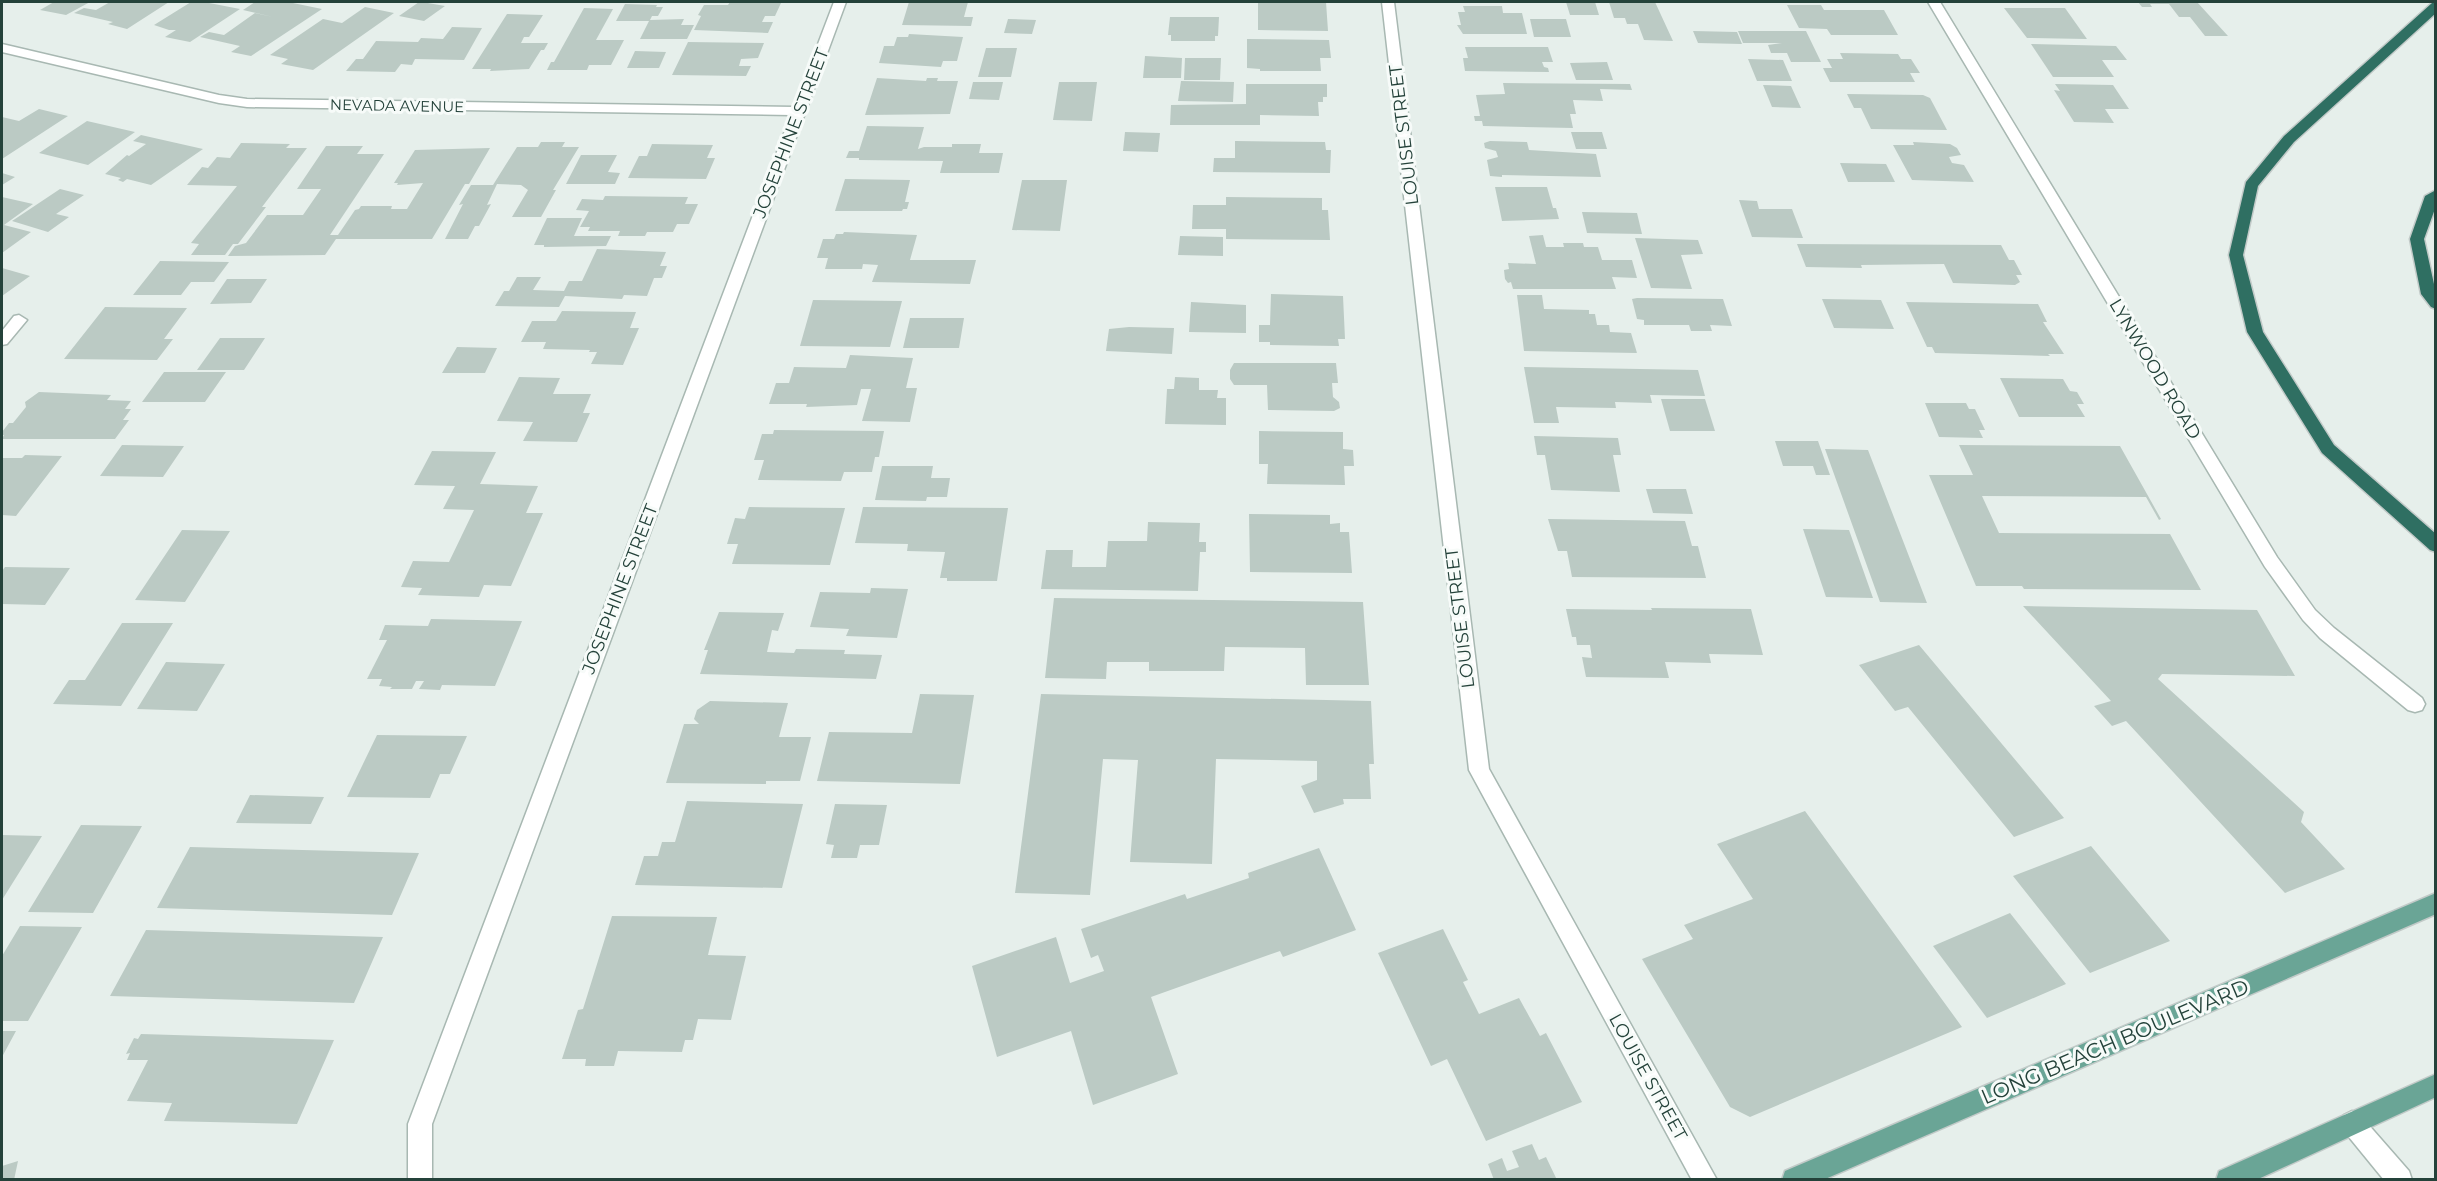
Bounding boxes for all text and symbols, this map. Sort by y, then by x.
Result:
street label: JOSEPHINE STREET [748,44,834,222]
street label: LOUISE STREET [1384,63,1424,207]
street label: NEVADA AVENUE [330,95,464,116]
street label: LYNWOOD ROAD [2104,295,2206,443]
street label: JOSEPHINE STREET [577,500,663,678]
street label: LOUISE STREET [1440,546,1480,690]
street label: LONG BEACH BOULEVARD [1977,974,2252,1109]
street label: LOUISE STREET [1604,1010,1692,1145]

